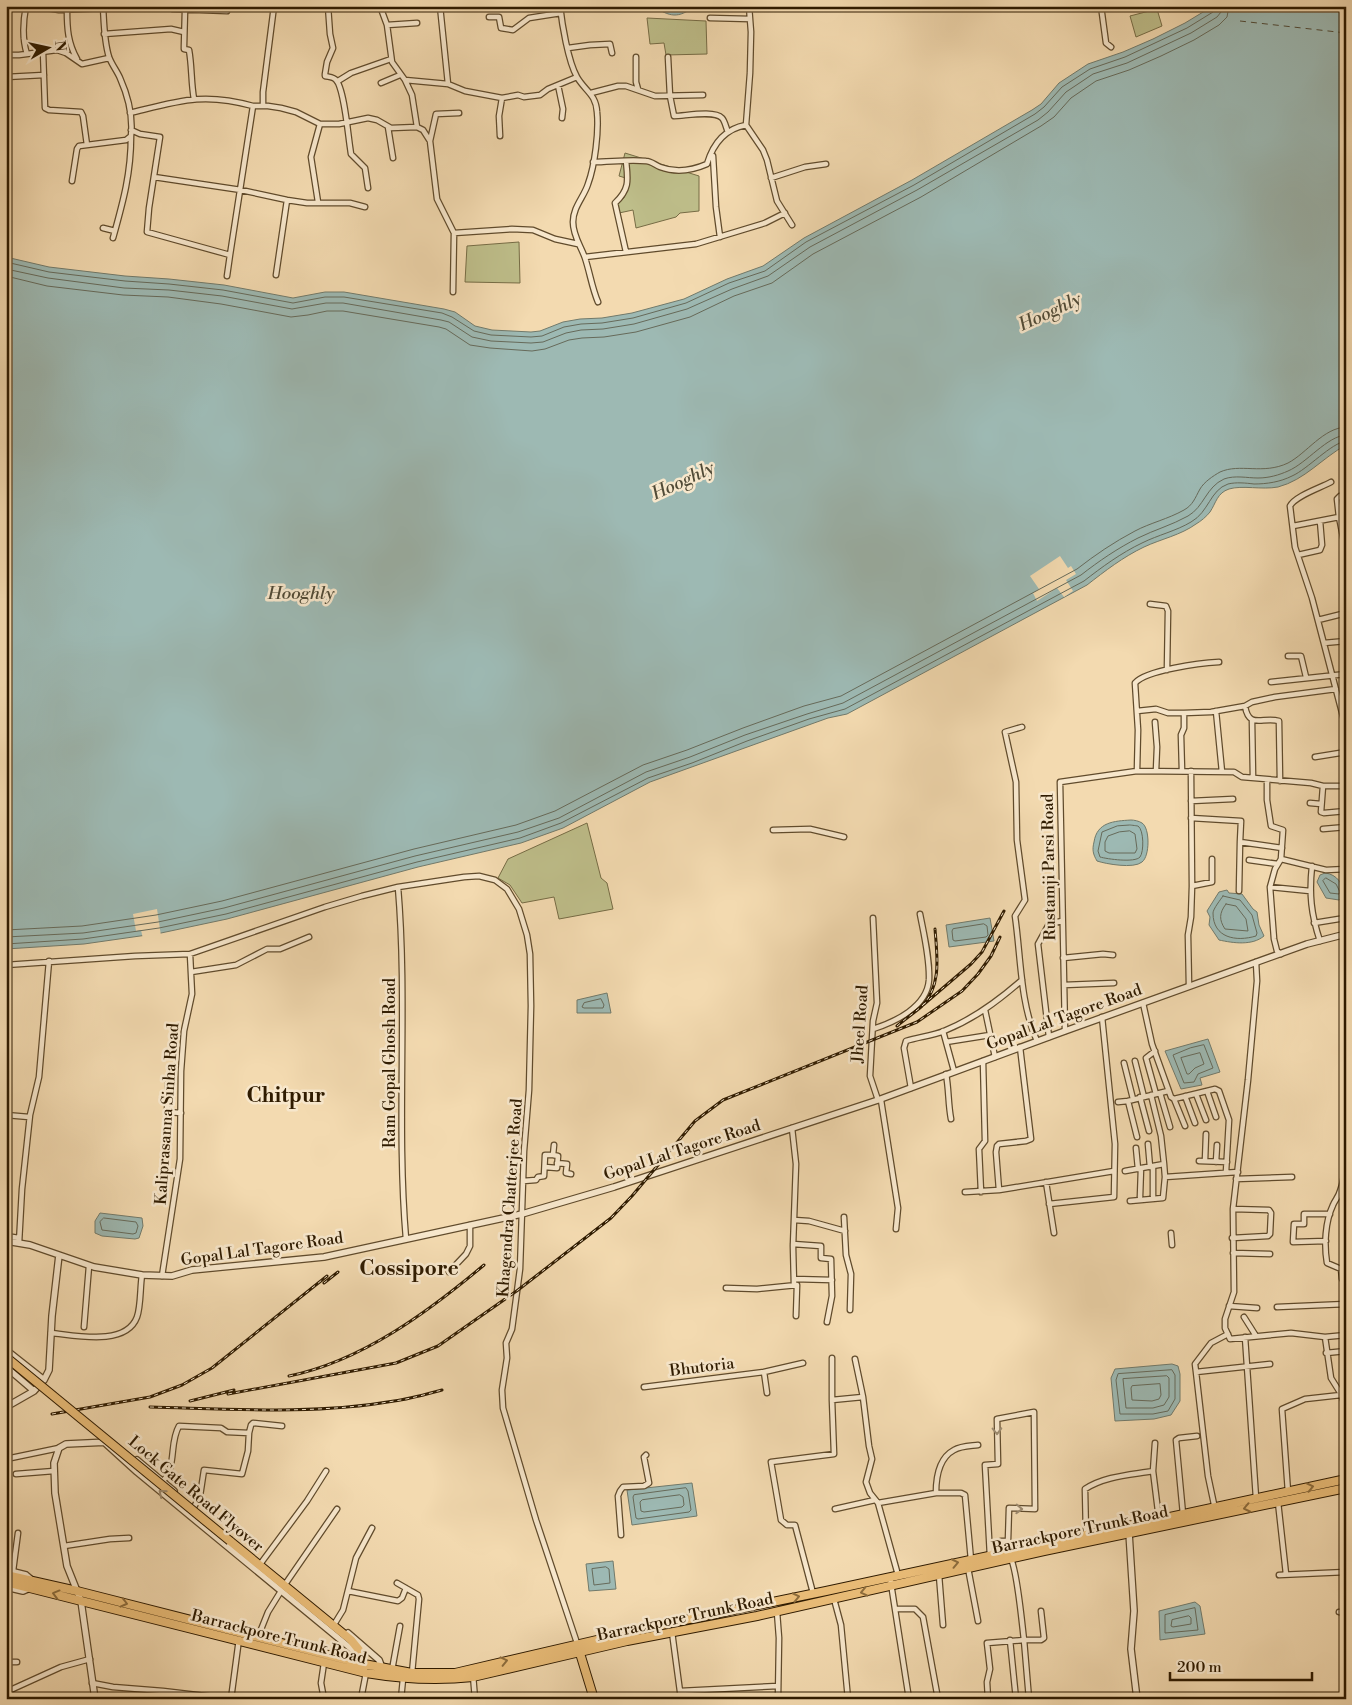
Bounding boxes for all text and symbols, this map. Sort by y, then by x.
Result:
north arrow [22,22,72,72]
text: N [50,39,70,53]
water label: Hooghly [1014,287,1086,337]
water label: Hooghly [647,456,719,506]
water label: Hooghly [267,582,335,605]
street label: Rustamji Parsi Road [1038,793,1060,941]
street label: Ram Gopal Ghosh Road [380,978,400,1148]
street label: Gopal Lal Tagore Road [984,980,1144,1054]
street label: Jheel Road [847,984,873,1065]
street label: Kaliprasanna Sinha Road [151,1022,183,1206]
district label: Chitpur [247,1083,325,1109]
street label: Khagendra Chatterjee Road [493,1098,527,1298]
street label: Gopal Lal Tagore Road [601,1115,763,1185]
street label: Gopal Lal Tagore Road [179,1228,345,1270]
district label: Cossipore [359,1256,459,1282]
street label: Bhutoria [668,1353,736,1381]
one-way arrow [992,1428,1003,1436]
street label: Lock Gate Road Flyover [124,1431,268,1557]
one-way arrow [1306,1482,1315,1492]
one-way arrow [159,1491,168,1499]
street label: Barrackpore Trunk Road [989,1502,1170,1559]
one-way arrow [1015,1503,1023,1514]
one-way arrow [1242,1503,1251,1513]
one-way arrow [950,1558,959,1569]
one-way arrow [859,1586,868,1597]
street label: Barrackpore Trunk Road [594,1589,775,1646]
one-way arrow [52,1590,60,1600]
one-way arrow [791,1592,800,1603]
one-way arrow [119,1597,128,1608]
street label: Barrackpore Trunk Road [188,1605,369,1668]
scale bar [1170,1650,1312,1682]
one-way arrow [499,1656,508,1667]
text: 200 m [1177,1658,1222,1677]

